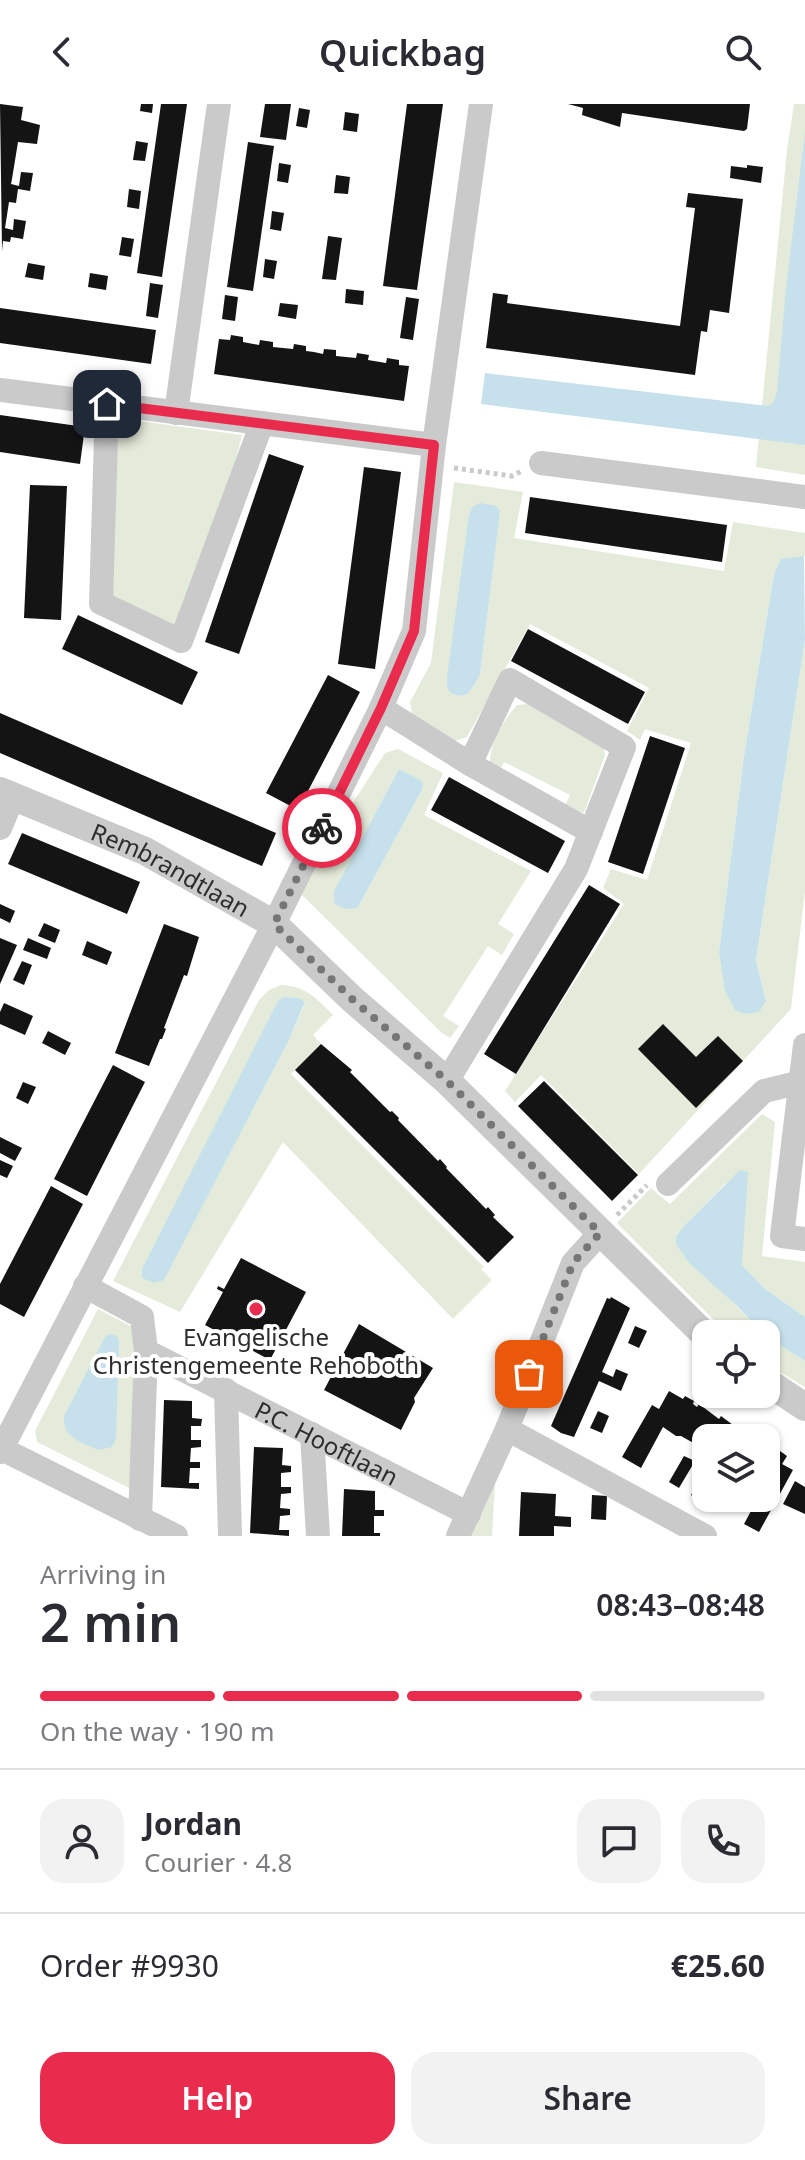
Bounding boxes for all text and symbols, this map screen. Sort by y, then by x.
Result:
text: Quickbag [319,28,486,77]
icon: back [40,30,84,74]
icon: search [721,30,765,74]
pin [73,370,141,438]
icon: home [85,382,129,426]
courier [282,788,362,868]
icon: bike [300,806,344,850]
street label: Rembrandtlaan [87,814,256,924]
marker: Evangelische Christengemeente Rehoboth [247,1300,265,1318]
place label: Evangelische Christengemeente Rehoboth [93,1320,419,1381]
map controls [692,1320,780,1512]
button: locate [692,1320,780,1408]
pin [495,1340,563,1408]
icon: bag [507,1352,551,1396]
street label: P.C. Hooftlaan [250,1392,404,1492]
button: layers [692,1424,780,1512]
text: Arriving in [40,1556,166,1592]
text: 08:43–08:48 [596,1584,765,1625]
text: 2 min [40,1586,181,1657]
text: On the way · 190 m [40,1713,274,1749]
button: person [40,1799,124,1883]
button: chat [577,1799,661,1883]
button: phone [681,1799,765,1883]
text: Jordan [144,1803,242,1844]
text: Courier · 4.8 [144,1844,292,1880]
text: Order #9930 [40,1945,219,1986]
text: €25.60 [671,1945,765,1986]
button: Help [40,2052,395,2144]
button: Share [411,2052,765,2144]

